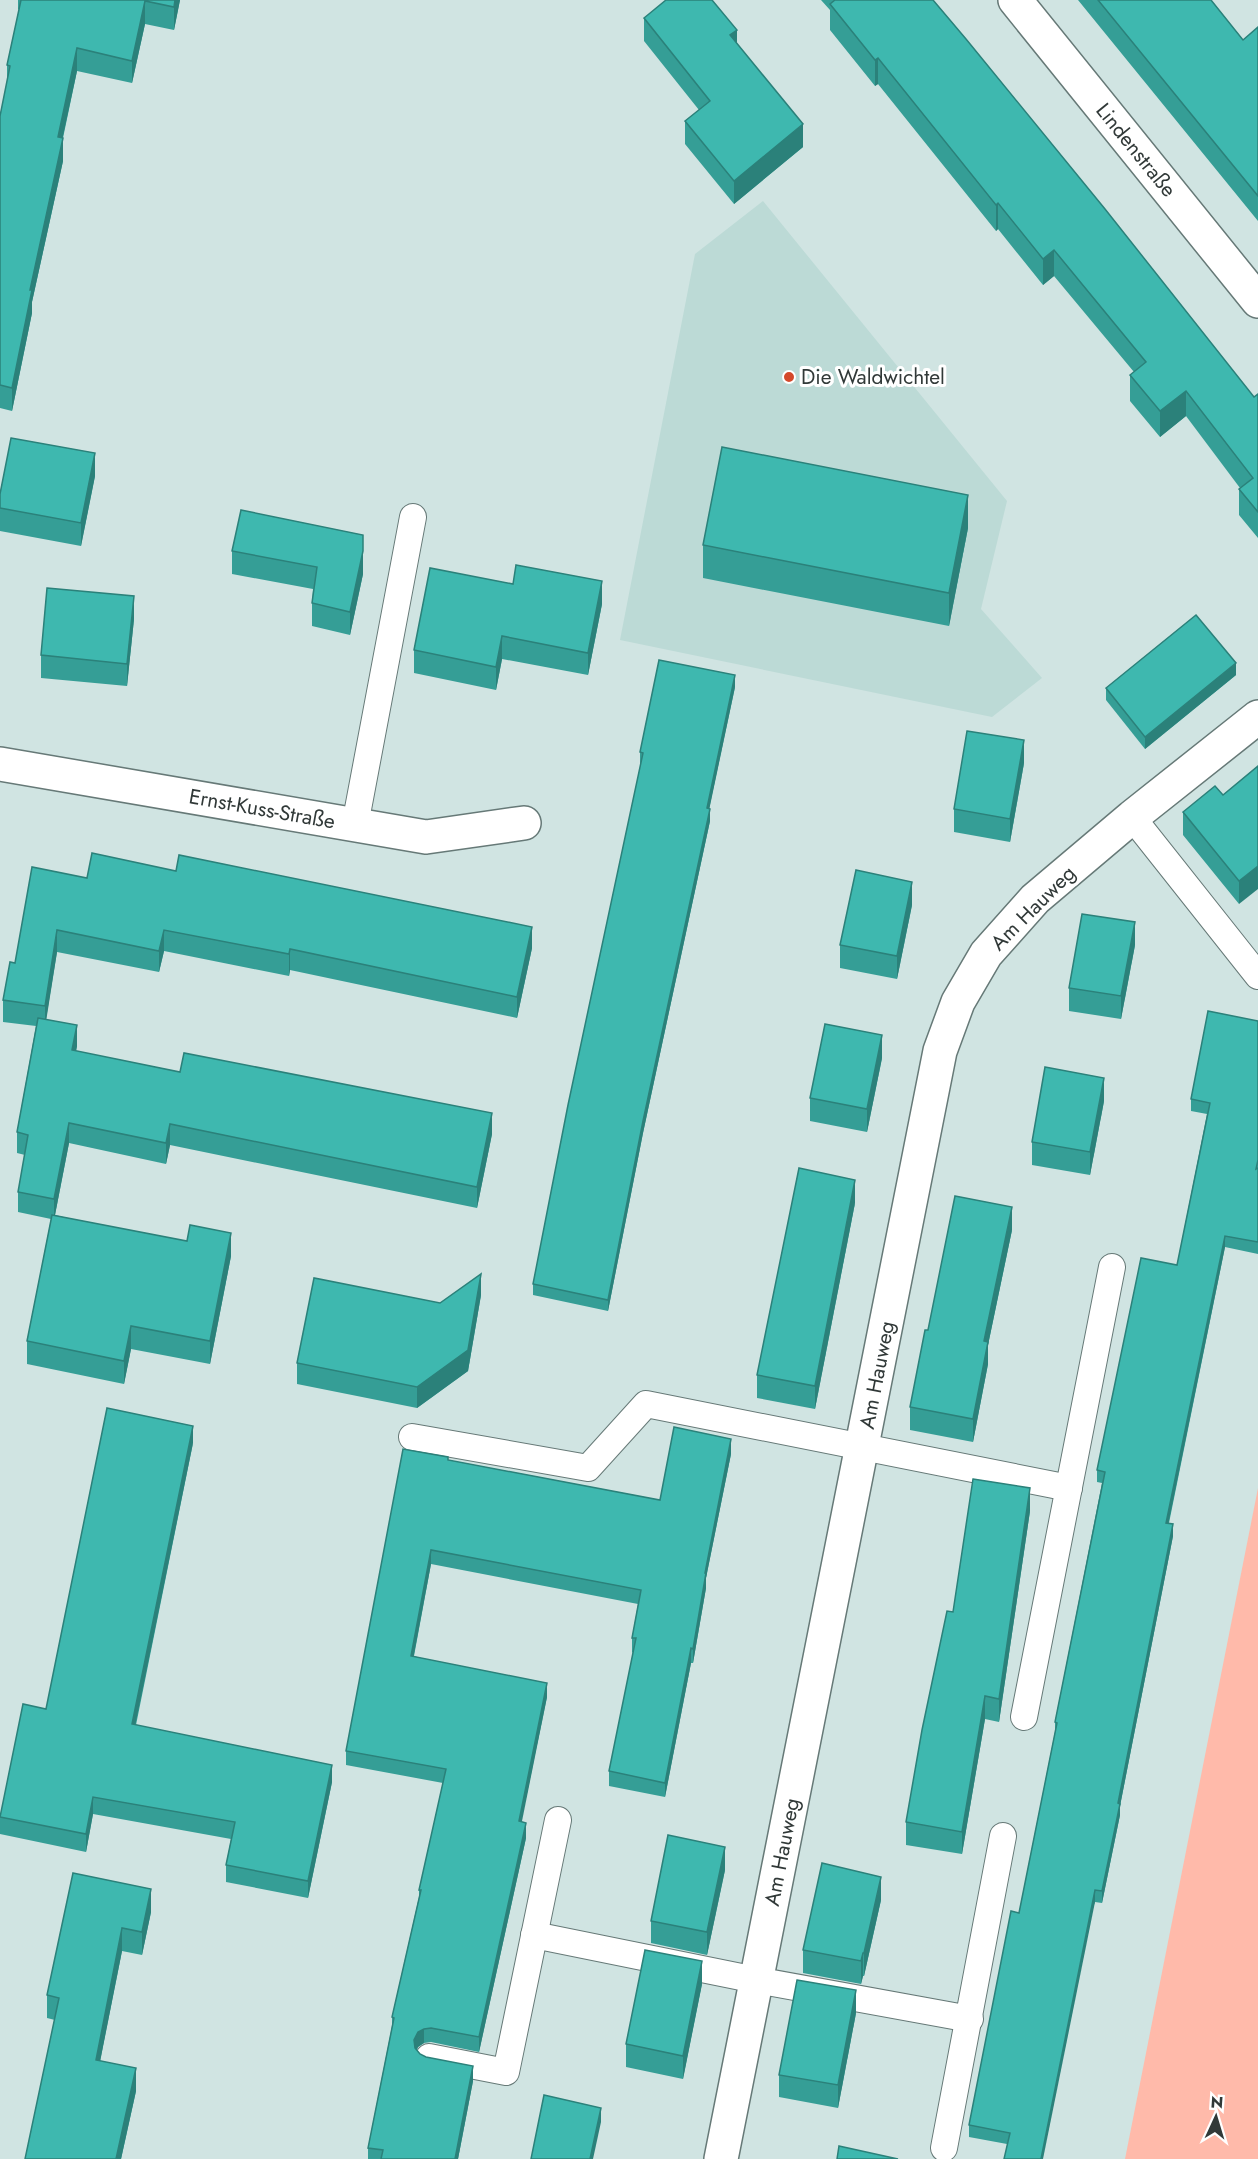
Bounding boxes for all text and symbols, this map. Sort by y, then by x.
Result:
street label: Lindenstraße [1089,97,1183,204]
place label: Die Waldwichtel [801,362,945,392]
marker: Die Waldwichtel [782,370,796,384]
street label: Ernst-Kuss-Straße [187,781,338,837]
street label: Am Hauweg [984,859,1082,957]
street label: Am Hauweg [852,1318,902,1432]
street label: Am Hauweg [757,1795,807,1909]
north arrow [1186,2087,1246,2147]
text: N [1210,2091,1224,2114]

